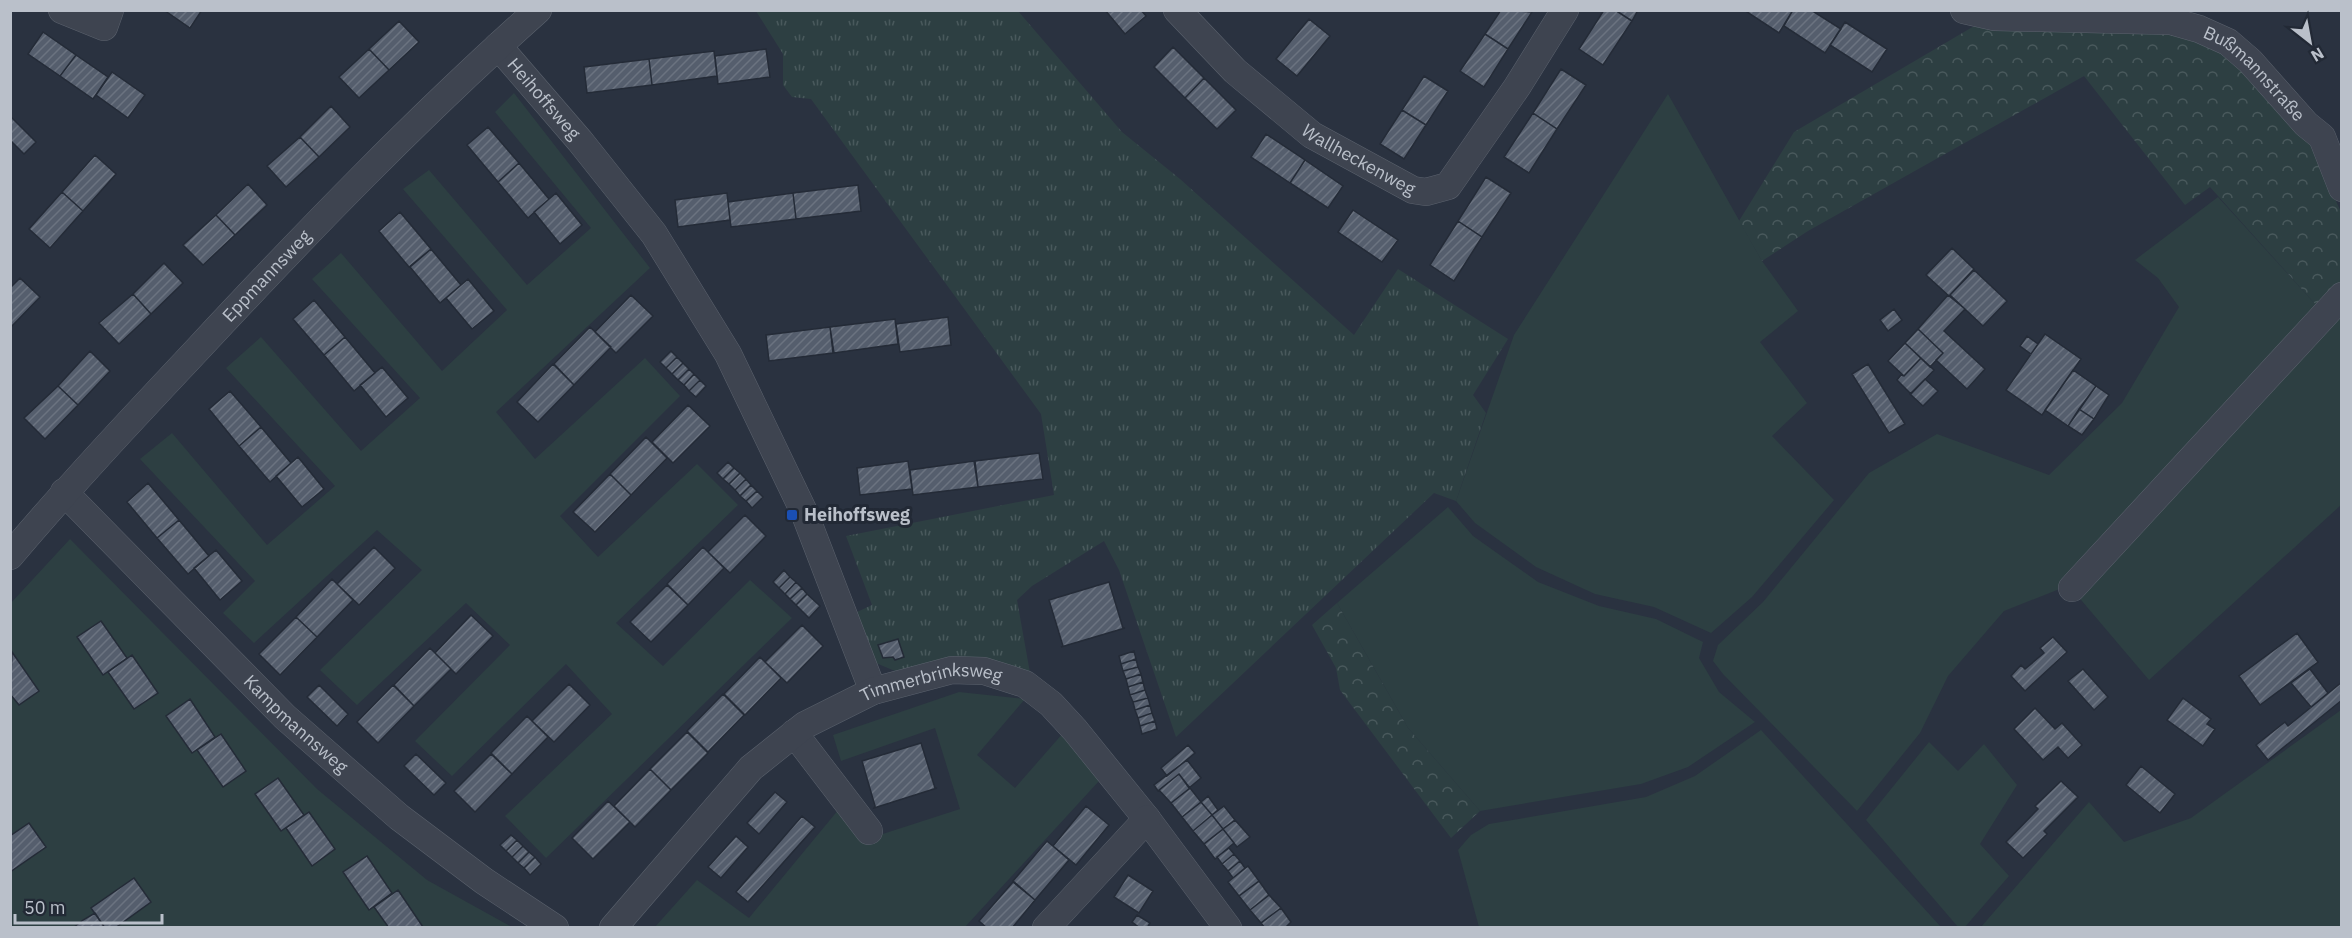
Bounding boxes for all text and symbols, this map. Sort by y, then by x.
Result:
north arrow [2280,12,2340,72]
street label: Bußmannstraße [2200,21,2310,126]
text: N [2308,43,2328,66]
street label: Heihoffsweg [502,53,586,145]
street label: Wallheckenweg [1297,119,1420,200]
street label: Eppmannsweg [217,224,316,327]
place label: Heihoffsweg [804,503,910,526]
marker: Heihoffsweg [785,508,799,522]
street label: Timmerbrinksweg [856,658,1006,707]
street label: Kampmannsweg [239,670,353,778]
scale bar [15,887,162,925]
text: 50 m [24,896,66,919]

